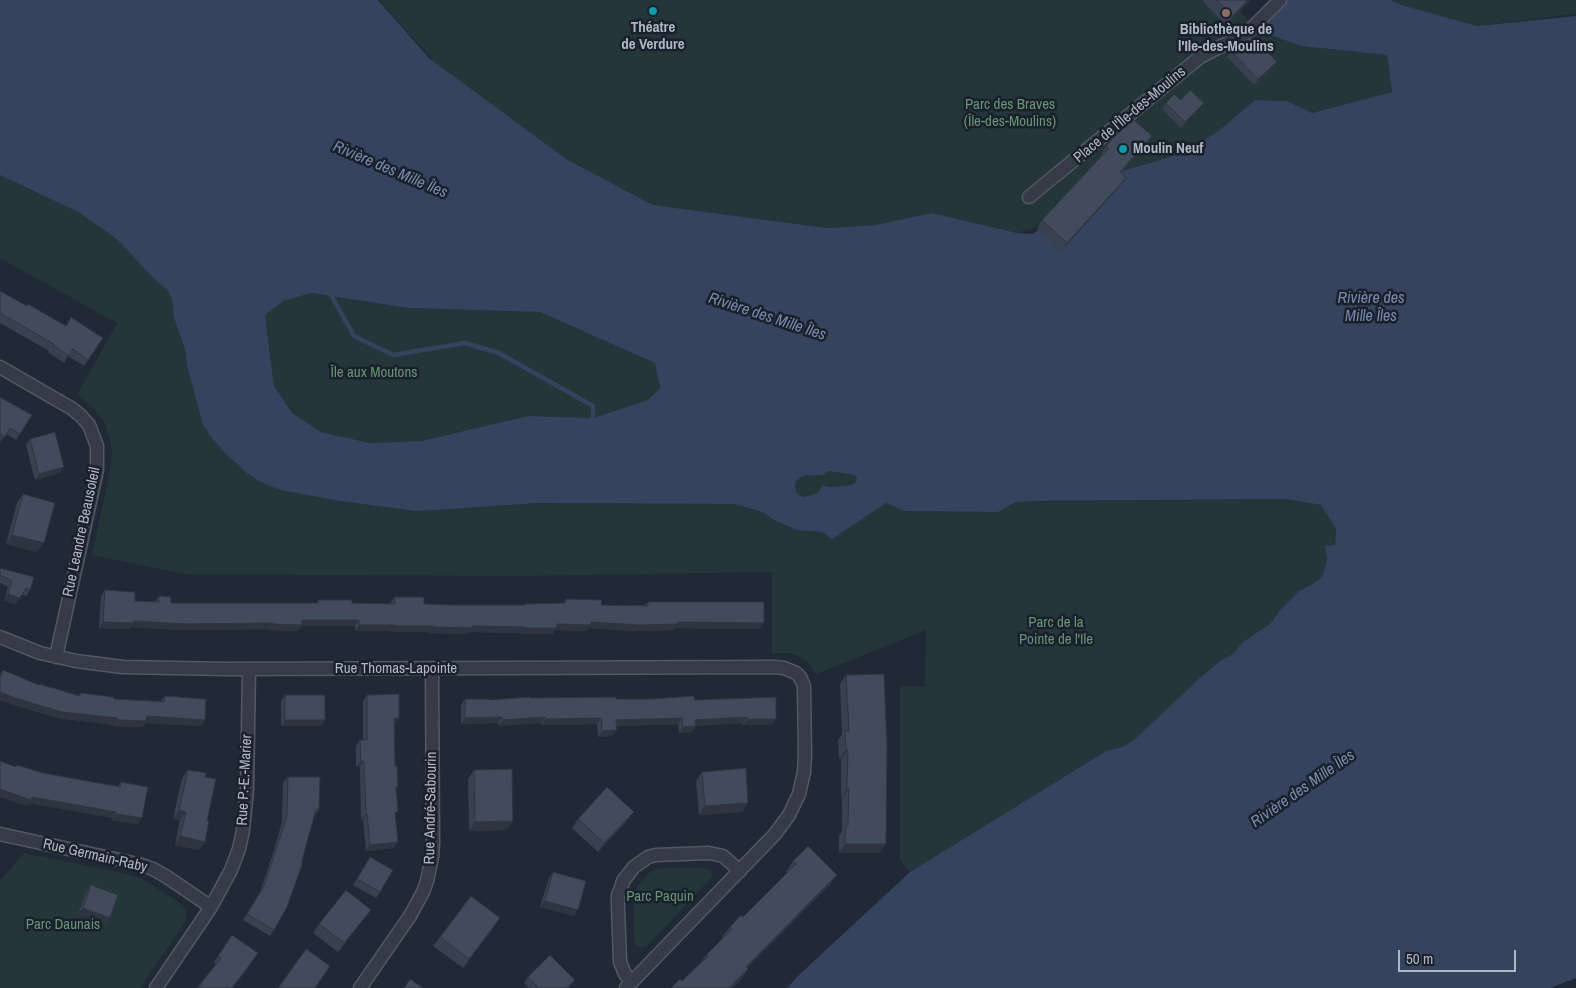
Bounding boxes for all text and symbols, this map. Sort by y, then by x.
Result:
marker: Théatre de Verdure [647,5,659,17]
marker: Bibliothèque de l'Ile-des-Moulins [1220,7,1232,19]
place label: Théatre de Verdure [621,19,685,54]
place label: Bibliothèque de l'Ile-des-Moulins [1178,21,1274,56]
street label: Place de l'Île-des-Moulins [1070,63,1190,167]
park label: Parc des Braves (Île-des-Moulins) [964,96,1056,131]
water label: Rivière des Mille Îles [330,137,450,203]
place label: Moulin Neuf [1133,140,1203,158]
marker: Moulin Neuf [1117,143,1129,155]
water label: Rivière des Mille Îles [706,289,828,345]
water label: Rivière des Mille Îles [1337,289,1405,327]
park label: Île aux Moutons [331,364,417,382]
street label: Rue Leandre Beausoleil [59,466,105,598]
park label: Parc de la Pointe de l'Ile [1019,614,1093,649]
street label: Rue Thomas-Lapointe [335,660,457,678]
street label: Rue P.-E.-Marier [234,734,256,826]
water label: Rivière des Mille Îles [1247,746,1359,832]
street label: Rue André-Sabourin [421,751,441,865]
street label: Rue Germain-Raby [41,835,149,877]
park label: Parc Paquin [626,888,694,906]
park label: Parc Daunais [26,916,100,934]
scale bar [1401,940,1518,972]
text: 50 m [1406,948,1433,969]

